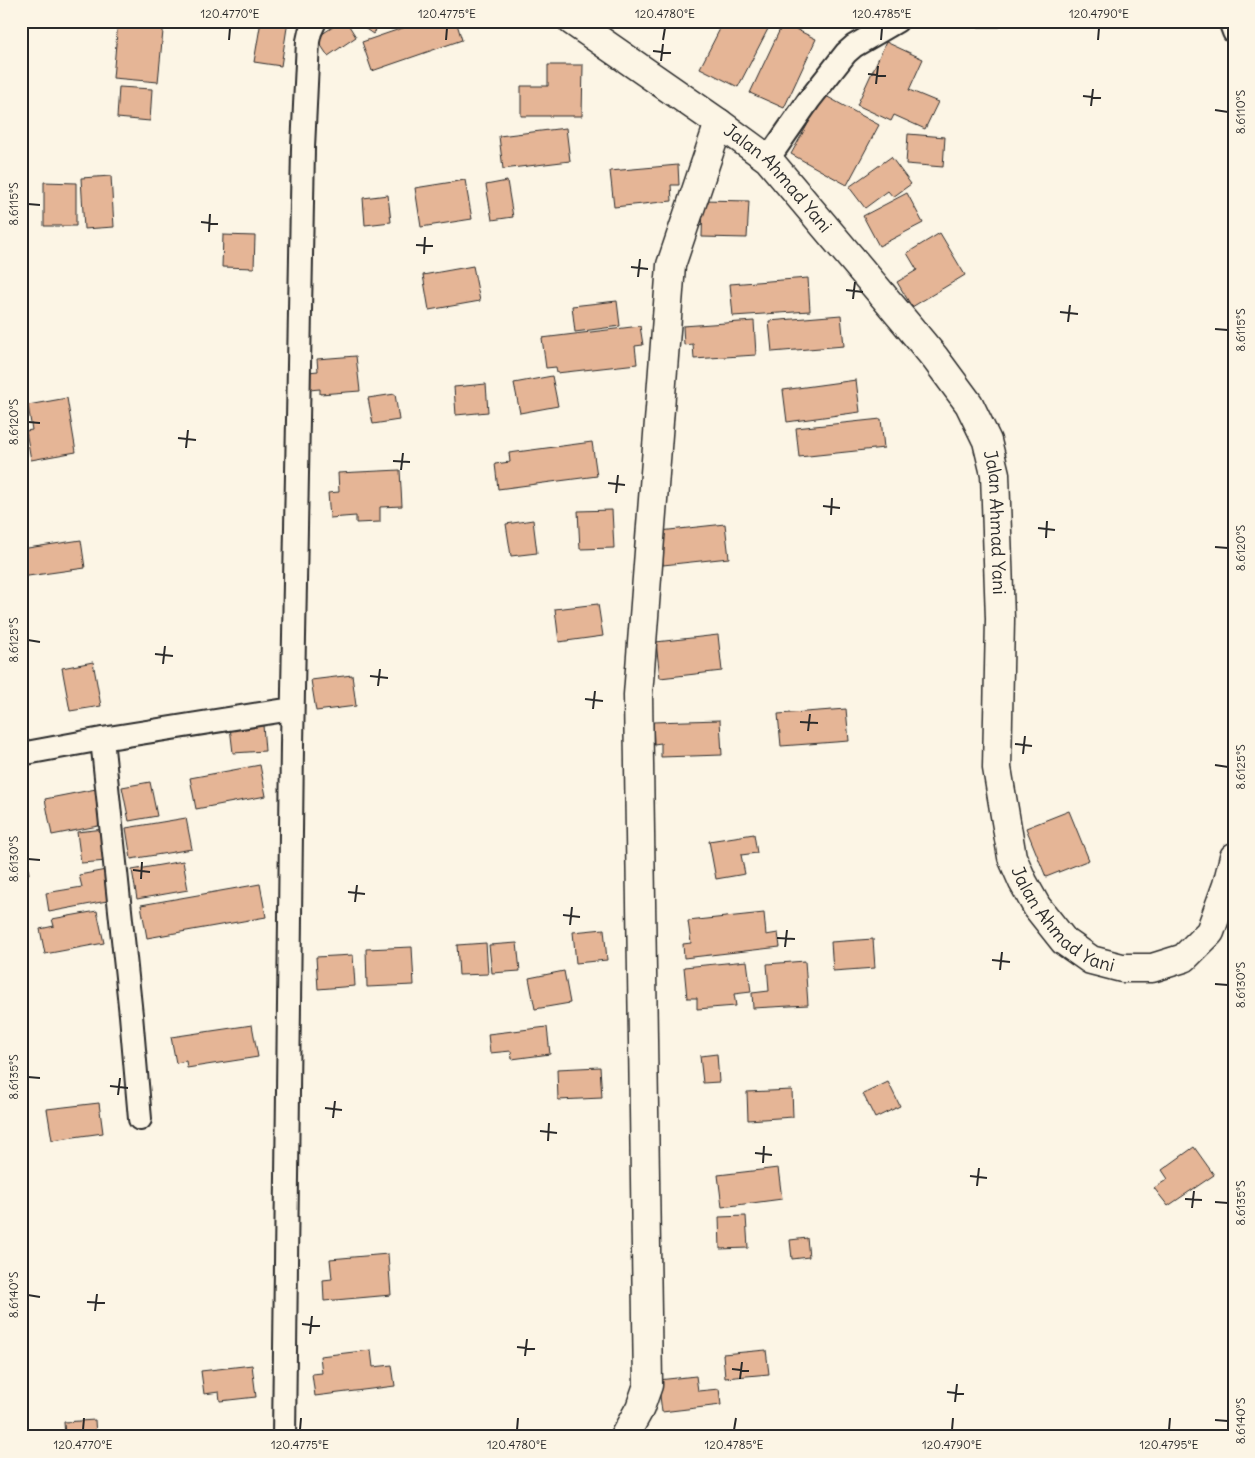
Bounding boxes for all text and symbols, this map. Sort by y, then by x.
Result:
text: 120.4770°E [200,6,260,21]
text: 120.4775°E [418,6,476,21]
text: 120.4780°E [635,6,695,21]
text: 120.4785°E [852,6,912,21]
text: 120.4790°E [1069,6,1129,21]
text: 8.6110°S [1233,89,1248,134]
street label: Jalan Ahmad Yani [719,118,837,237]
text: 8.6115°S [6,182,21,226]
text: 8.6115°S [1233,308,1248,352]
text: 8.6120°S [6,399,21,445]
street label: Jalan Ahmad Yani [979,448,1011,595]
text: 8.6120°S [1233,525,1248,571]
text: 8.6125°S [6,617,21,663]
text: 8.6125°S [1233,744,1248,790]
text: 8.6130°S [6,835,21,882]
street label: Jalan Ahmad Yani [1007,863,1117,977]
text: 8.6130°S [1233,961,1248,1008]
text: 8.6135°S [6,1054,21,1100]
text: 8.6135°S [1233,1180,1248,1226]
text: 8.6140°S [6,1271,21,1318]
text: 8.6140°S [1233,1397,1248,1444]
text: 120.4770°E [53,1437,113,1452]
text: 120.4775°E [271,1437,329,1452]
text: 120.4780°E [487,1437,547,1452]
text: 120.4785°E [704,1437,764,1452]
text: 120.4790°E [922,1437,982,1452]
text: 120.4795°E [1139,1437,1199,1452]

